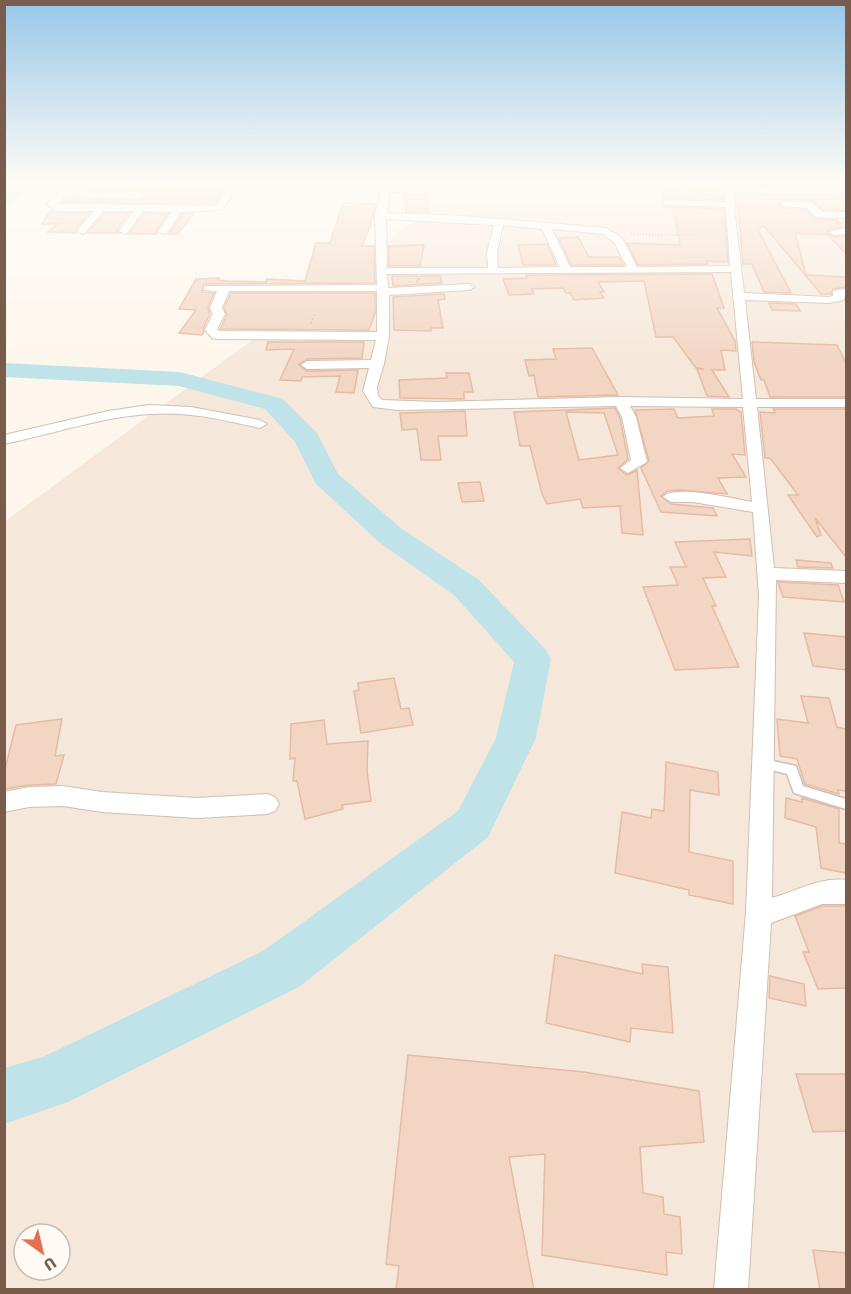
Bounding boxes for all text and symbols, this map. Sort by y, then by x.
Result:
north arrow [12,1222,72,1282]
text: U [40,1253,60,1275]

